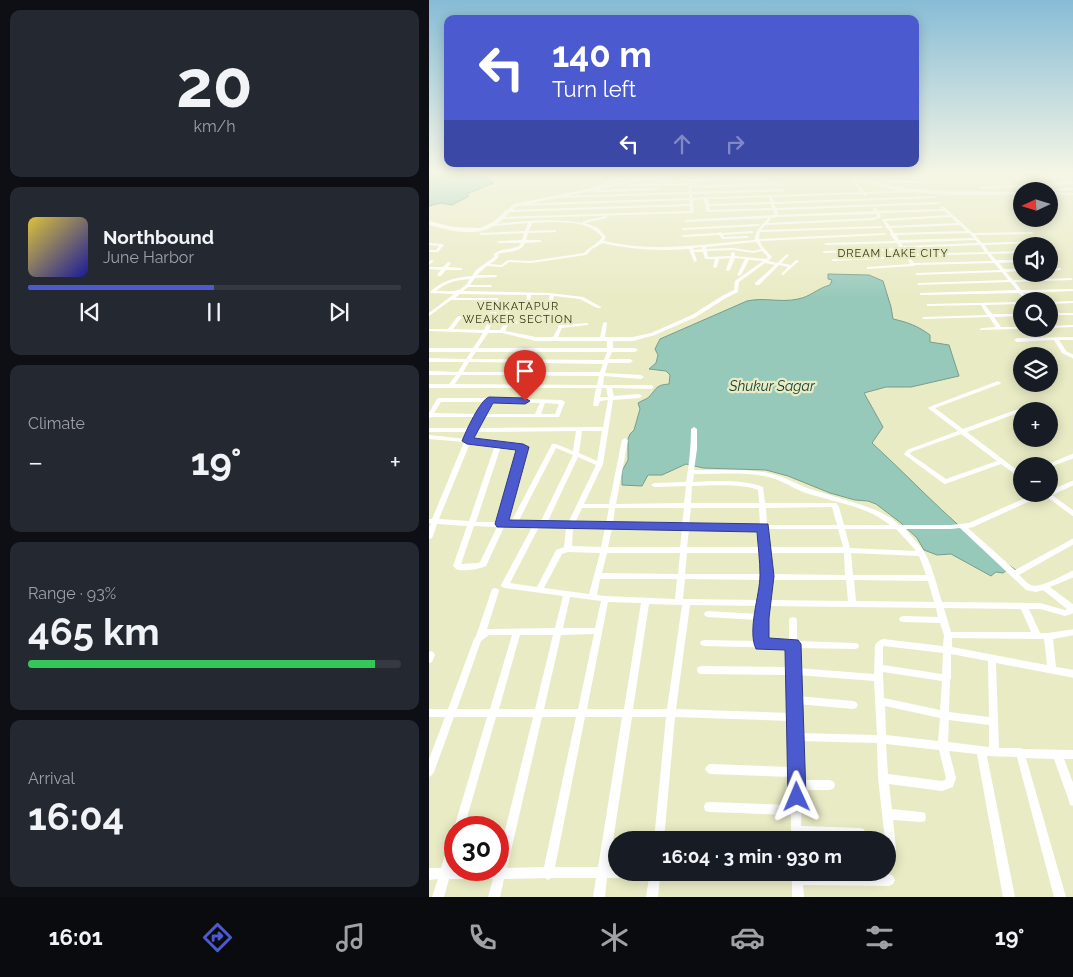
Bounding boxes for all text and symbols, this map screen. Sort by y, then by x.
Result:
text: 140 m [552,34,652,75]
icon: left [469,35,534,100]
text: 20 [176,46,253,122]
text: Turn left [552,76,636,102]
text: km/h [193,117,236,136]
icon: left [615,130,643,158]
icon: ahead [668,130,696,158]
icon: right [721,130,749,158]
north arrow [1013,182,1058,228]
map controls [1013,182,1058,502]
text: Northbound [103,226,214,248]
button: sound [1013,237,1058,282]
district label: DREAM LAKE CITY [837,247,949,260]
text: June Harbor [103,248,194,267]
button: search [1013,292,1058,337]
icon: previous [76,298,104,326]
icon: pause [200,298,228,326]
icon: next [325,298,353,326]
district label: VENKATAPUR WEAKER SECTION [463,300,573,326]
button: layers [1013,347,1058,392]
pin [504,350,546,401]
icon: arrive [511,357,539,385]
water label: Shukur Sagar [728,378,816,394]
button: + [1013,402,1058,447]
text: Climate [28,414,85,433]
text: 19° [191,439,242,484]
text: − [28,446,43,479]
text: + [389,446,401,479]
button: − [1013,457,1058,502]
text: Range · 93% [28,584,116,603]
text: 465 km [28,609,160,654]
text: Arrival [28,769,75,788]
position arrow [770,770,822,822]
text: 16:04 [28,794,124,839]
speed limit sign: 30 [444,816,509,881]
text: 16:04 · 3 min · 930 m [662,845,842,867]
icon: directions [200,920,235,955]
icon: music [333,920,368,955]
icon: phone [465,920,500,955]
icon: climate [597,920,632,955]
icon: car [730,920,765,955]
icon: filters [862,920,897,955]
text: 16:01 [49,924,103,950]
text: 19° [995,924,1024,950]

